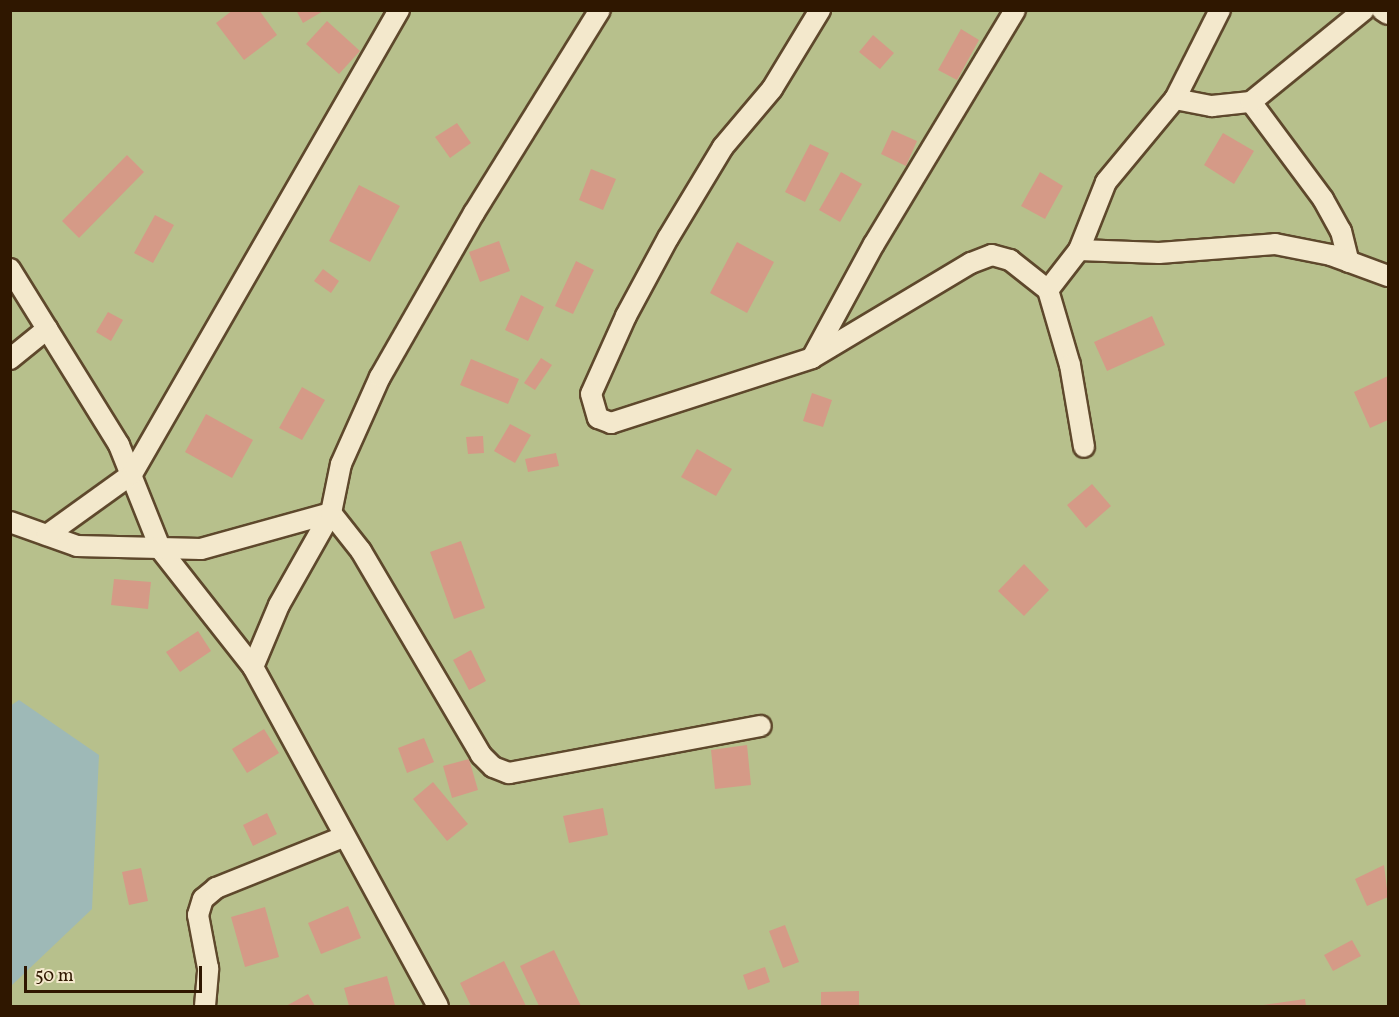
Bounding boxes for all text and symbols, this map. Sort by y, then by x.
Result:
scale bar [27,954,206,992]
text: 50 m [35,964,74,989]

